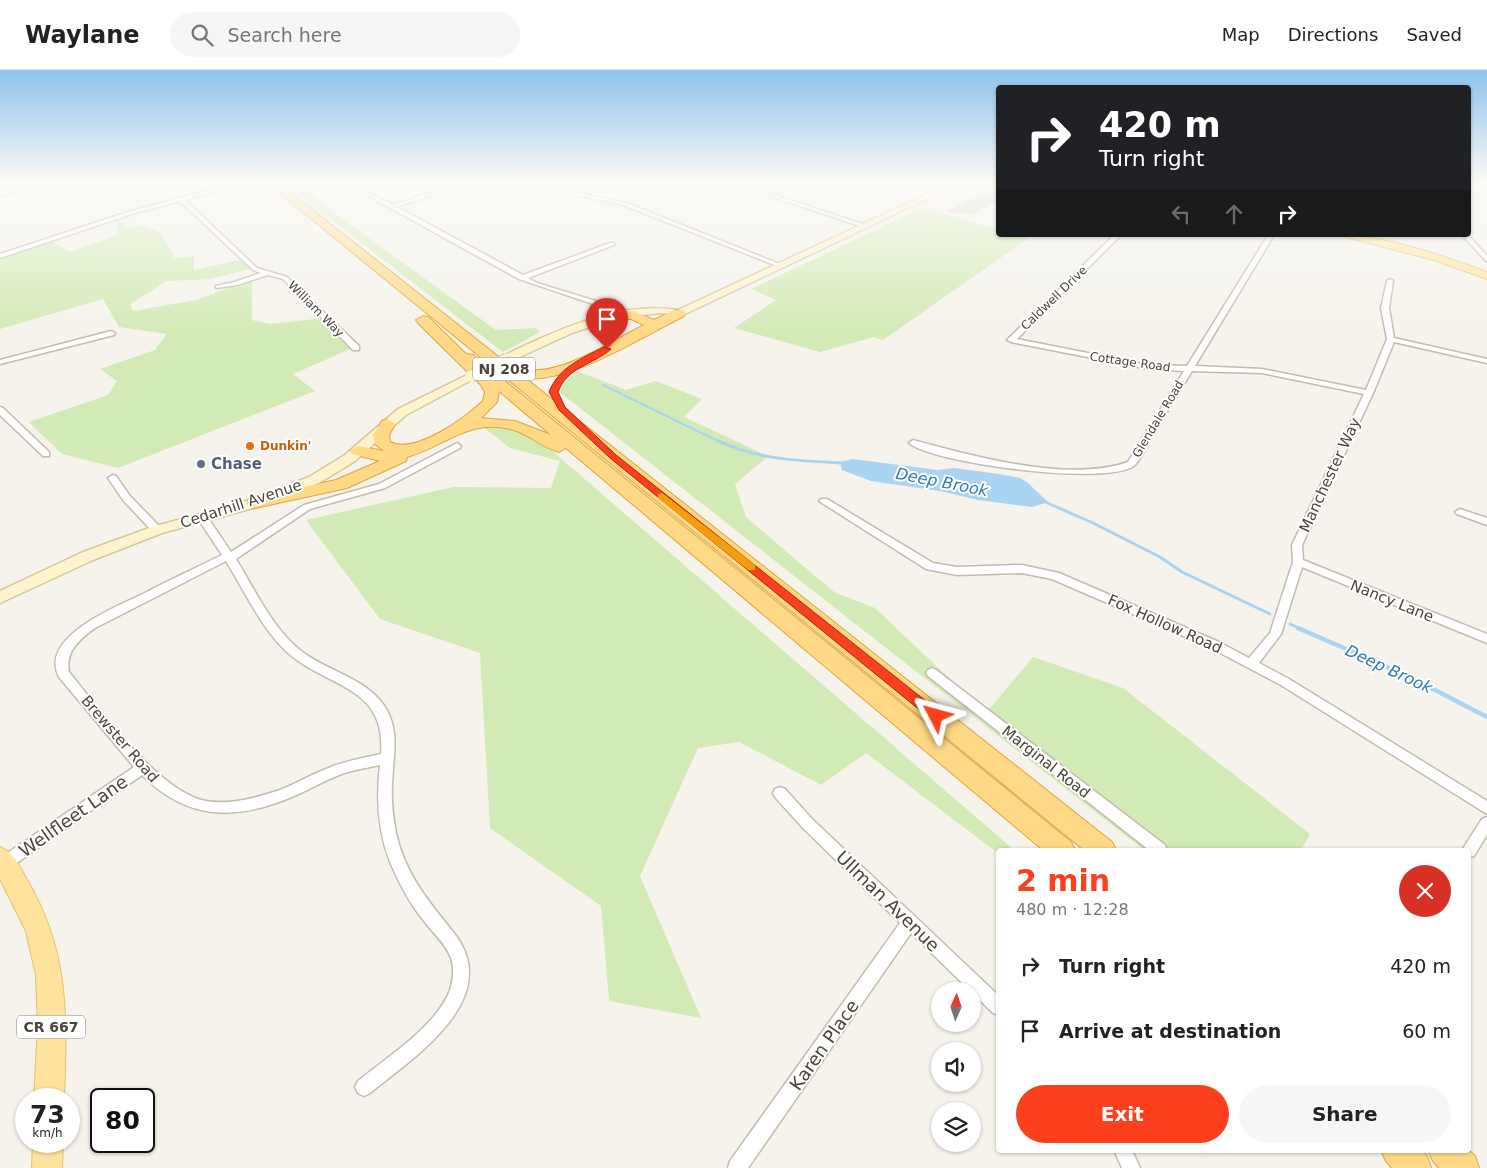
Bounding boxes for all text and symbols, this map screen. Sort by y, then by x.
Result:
search box [170,12,520,57]
text: Waylane [25,21,140,49]
icon: search [188,21,216,49]
text: Search here [228,24,342,46]
text: Map [1222,24,1260,45]
text: Directions [1288,24,1378,45]
text: Saved [1406,24,1462,45]
icon: right [1016,105,1081,170]
text: 420 m [1099,105,1221,145]
text: Turn right [1099,146,1204,171]
icon: left [1167,200,1195,228]
icon: ahead [1220,200,1248,228]
icon: right [1273,200,1301,228]
street label: Caldwell Drive [1018,263,1090,333]
street label: William Way [285,278,347,340]
pin [586,298,628,349]
icon: arrive [593,305,621,333]
street label: Cottage Road [1089,349,1171,375]
road number: NJ 208 [473,358,535,380]
street label: Glendale Road [1130,378,1186,460]
street label: Manchester Way [1296,415,1364,535]
place label: Dunkin' [260,439,311,453]
marker: Dunkin' [244,440,256,452]
place label: Chase [211,455,262,473]
marker: Chase [195,458,207,470]
water label: Deep Brook [894,464,990,500]
street label: Cedarhill Avenue [178,476,304,532]
street label: Nancy Lane [1348,576,1436,626]
street label: Fox Hollow Road [1105,591,1225,657]
water label: Deep Brook [1343,641,1436,698]
position arrow [909,689,961,741]
street label: Brewster Road [77,692,163,786]
street label: Marginal Road [998,722,1094,802]
street label: Wellfleet Lane [15,771,131,861]
street label: Ullman Avenue [832,846,944,956]
text: 2 min [1016,863,1110,898]
button: close [1399,865,1451,917]
text: 480 m · 12:28 [1016,900,1129,919]
icon: right [1016,952,1044,980]
text: Turn right [1059,955,1165,977]
text: 420 m [1390,955,1451,977]
north arrow [931,982,981,1032]
map controls [931,982,981,1152]
street label: Karen Place [785,996,863,1094]
road number: CR 667 [17,1016,85,1039]
icon: arrive [1016,1017,1044,1045]
text: Arrive at destination [1059,1020,1281,1042]
text: 60 m [1402,1020,1451,1042]
button: sound [931,1042,981,1092]
button: Exit [1016,1085,1229,1143]
button: Share [1239,1085,1451,1143]
speed limit sign: 80 [90,1088,155,1153]
text: 73 [30,1100,65,1129]
button: layers [931,1102,981,1152]
text: km/h [32,1126,63,1140]

